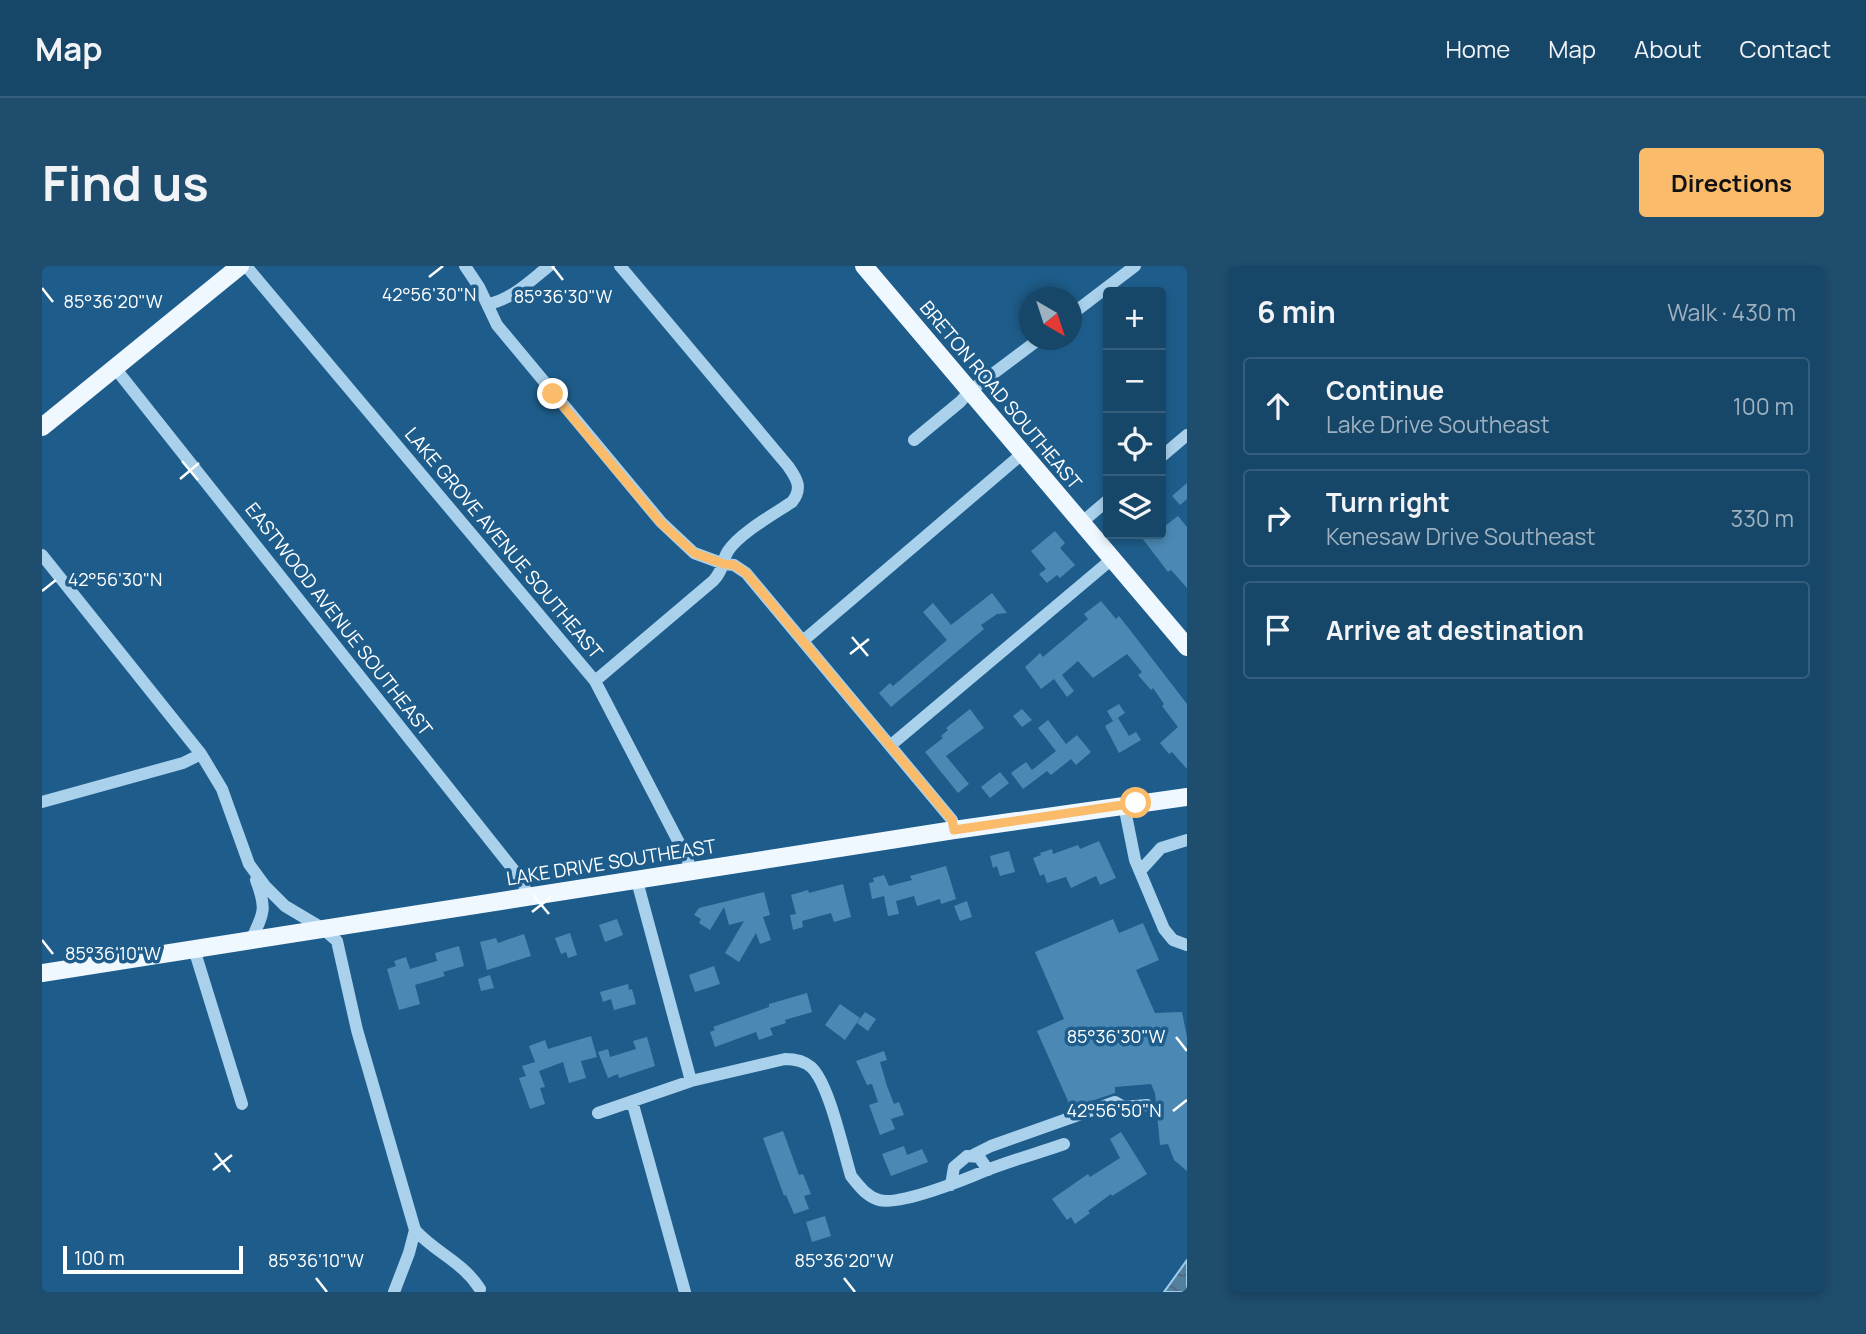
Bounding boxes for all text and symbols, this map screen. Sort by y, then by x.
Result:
text: Map [35,26,103,71]
text: Home [1445,32,1510,65]
text: Map [1548,32,1596,65]
text: About [1634,32,1702,65]
text: Contact [1740,32,1831,65]
button: Directions [1639,148,1824,217]
text: Find us [42,149,209,216]
text: 42°56'30"N [382,282,476,306]
text: 85°36'30"W [514,284,613,308]
north arrow [1019,287,1082,350]
map controls [1103,287,1166,539]
button: + [1103,287,1166,350]
text: 85°36'20"W [63,289,163,313]
text: 6 min [1257,291,1336,332]
street label: BRETON ROAD SOUTHEAST [914,295,1088,495]
text: Walk · 430 m [1667,296,1796,328]
button: − [1103,350,1166,413]
text: Continue [1326,372,1444,408]
route end [537,378,568,409]
icon: ahead [1259,387,1297,425]
text: 100 m [1733,390,1794,422]
text: Lake Drive Southeast [1326,408,1550,440]
button: locate [1103,413,1166,476]
street label: LAKE GROVE AVENUE SOUTHEAST [399,422,609,665]
button: layers [1103,476,1166,539]
text: Turn right [1326,484,1450,520]
street label: EASTWOOD AVENUE SOUTHEAST [240,497,439,742]
icon: right [1259,499,1297,537]
text: 330 m [1730,502,1794,534]
text: Kenesaw Drive Southeast [1326,520,1595,552]
text: 42°56'30"N [68,567,162,591]
icon: arrive [1259,611,1297,649]
text: Arrive at destination [1326,612,1584,648]
route start [1120,787,1151,818]
street label: LAKE DRIVE SOUTHEAST [504,833,718,891]
text: 85°36'10"W [65,941,161,965]
text: 85°36'30"W [1067,1024,1166,1048]
text: 42°56'50"N [1066,1098,1162,1122]
scale bar [63,1243,243,1275]
text: 100 m [74,1245,125,1271]
text: 85°36'10"W [268,1248,364,1272]
text: 85°36'20"W [794,1248,894,1272]

